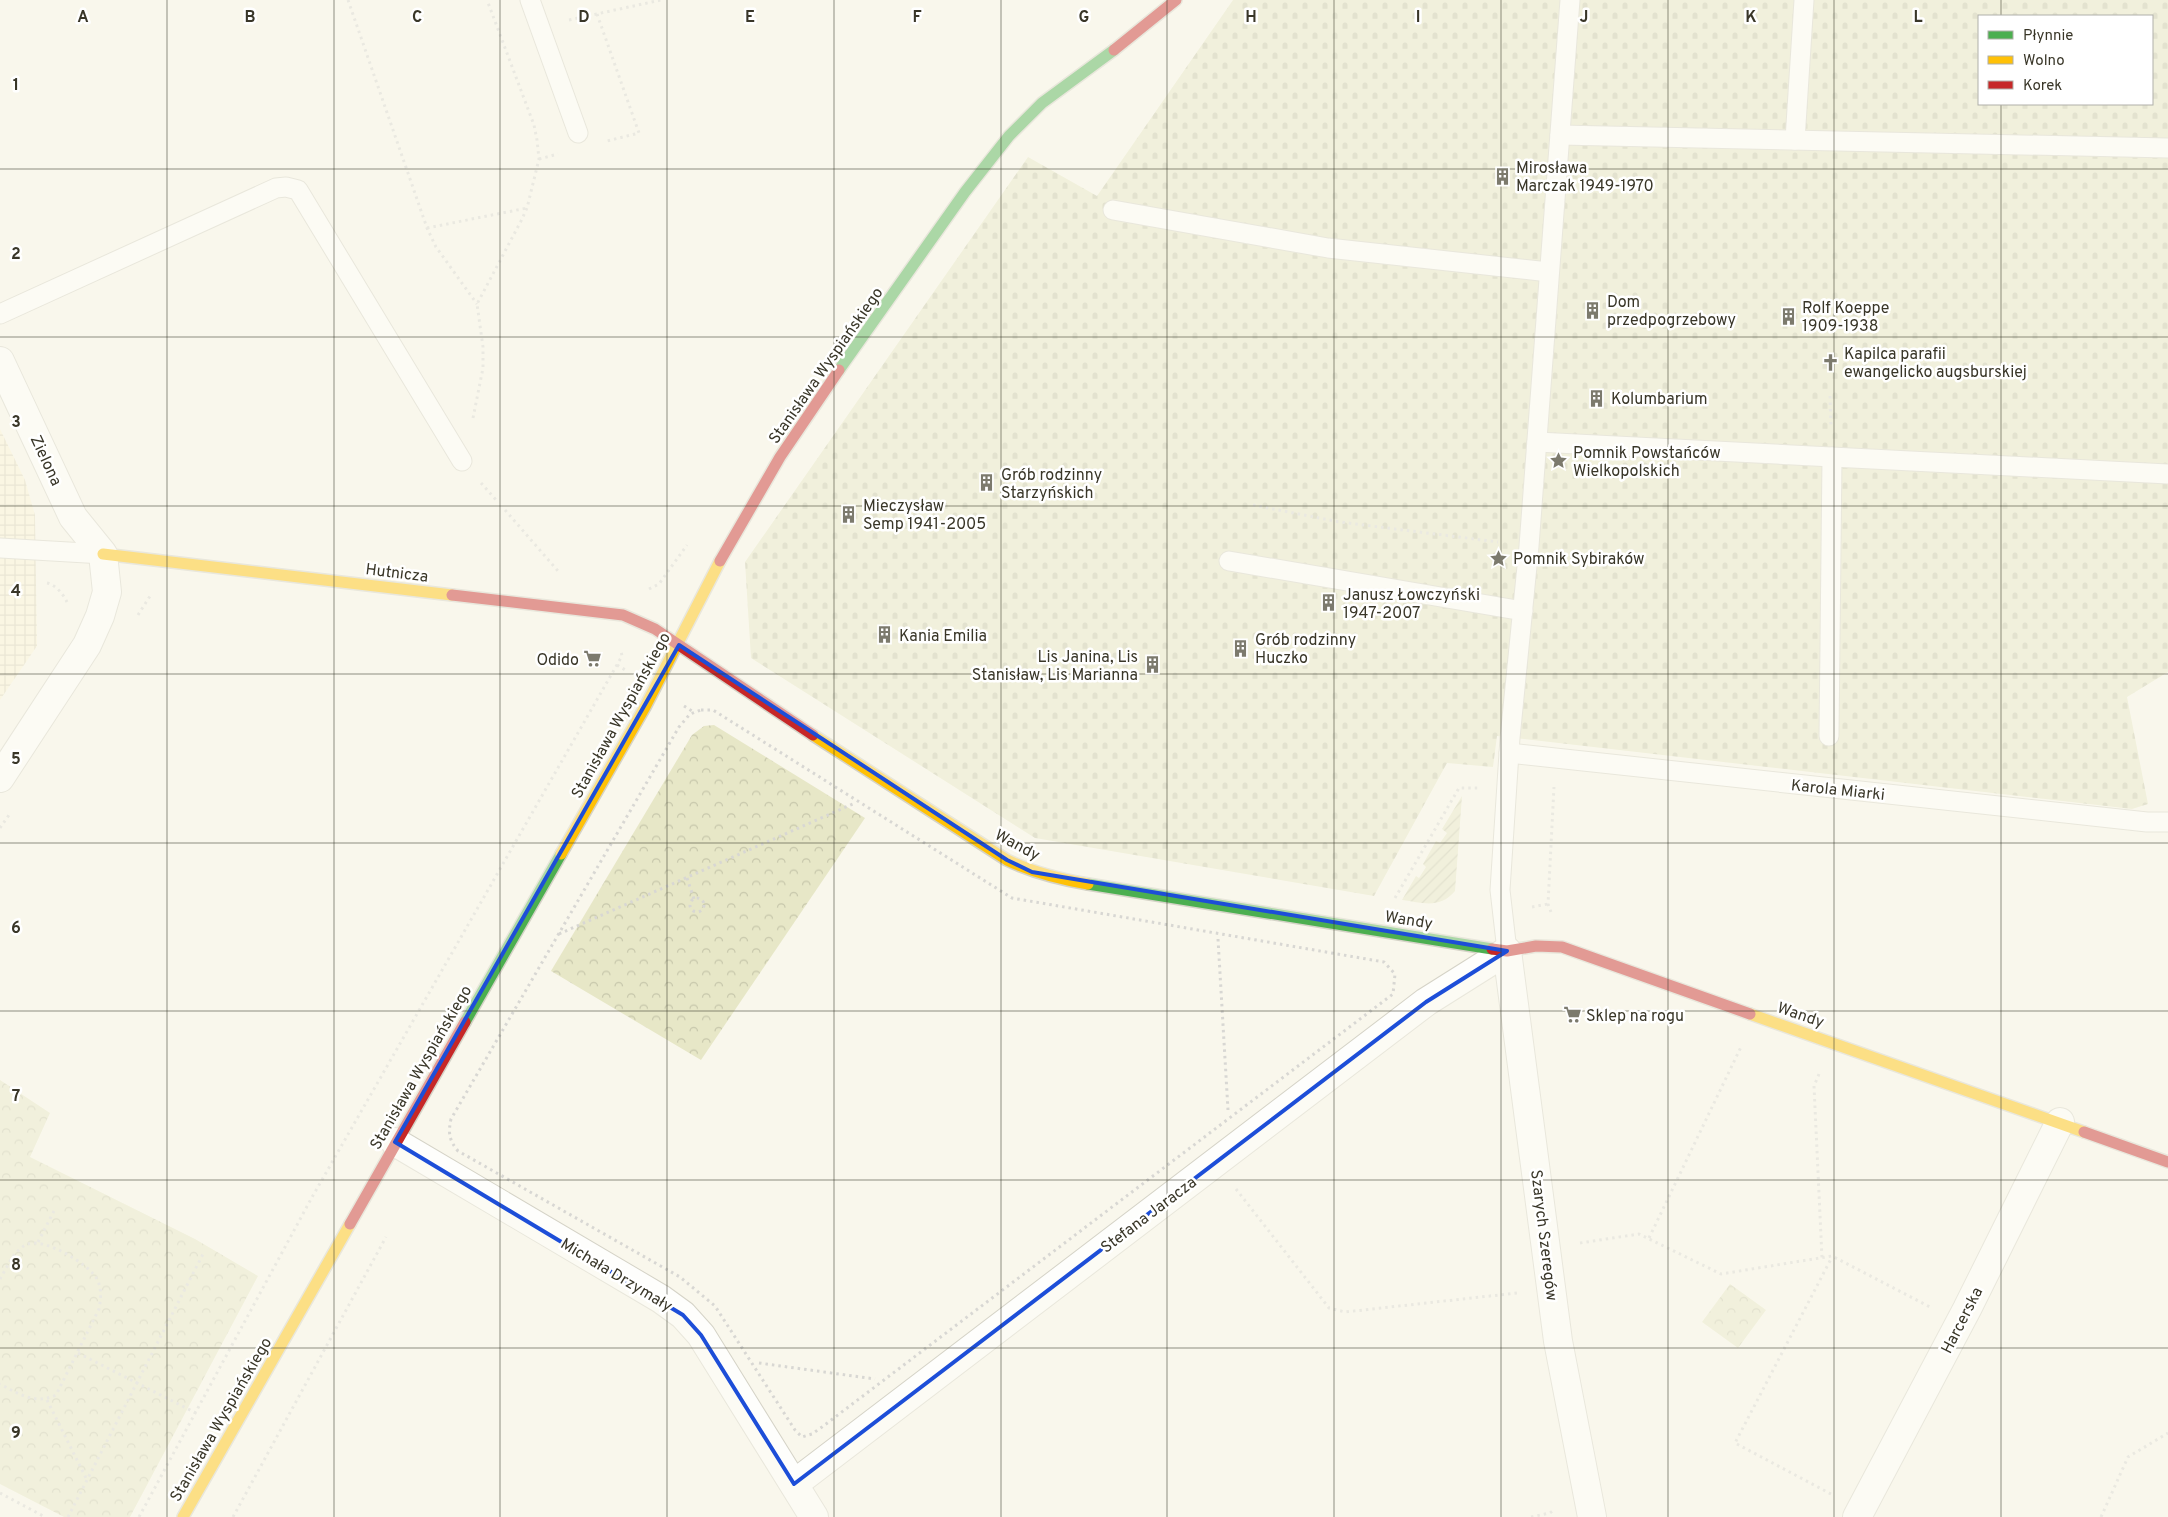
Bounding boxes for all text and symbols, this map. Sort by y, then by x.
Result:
text: A [77,8,89,28]
text: B [244,8,256,28]
text: C [412,8,422,28]
text: D [578,8,590,28]
text: E [745,8,755,28]
text: F [912,8,922,28]
text: G [1079,8,1089,28]
text: H [1245,8,1257,28]
text: I [1416,8,1420,28]
text: J [1580,8,1588,28]
text: K [1745,8,1757,28]
text: L [1913,8,1923,28]
legend [1978,15,2153,105]
text: Płynnie [2023,27,2073,46]
text: Wolno [2023,52,2065,71]
text: 1 [13,76,19,96]
text: Korek [2023,77,2062,96]
place label: Mirosława Marczak 1949-1970 [1516,159,1654,197]
building icon: Mirosława Marczak 1949-1970 [1492,166,1512,186]
text: 2 [11,245,21,265]
street label: Stanisława Wyspiańskiego [765,284,888,448]
place label: Dom przedpogrzebowy [1607,293,1736,331]
place label: Rolf Koeppe 1909-1938 [1802,299,1889,337]
building icon: Dom przedpogrzebowy [1583,300,1603,320]
building icon: Rolf Koeppe 1909-1938 [1778,306,1798,326]
place label: Kapilca parafii ewangelicko augsburskiej [1844,345,2027,383]
church icon: Kapilca parafii ewangelicko augsburskiej [1820,352,1840,372]
building icon: Kolumbarium [1587,388,1607,408]
place label: Kolumbarium [1611,390,1708,410]
text: 3 [11,413,21,433]
street label: Zielona [25,432,66,489]
place label: Pomnik Powstańców Wielkopolskich [1573,444,1721,482]
place icon: Pomnik Powstańców Wielkopolskich [1549,451,1569,471]
place label: Grób rodzinny Starzyńskich [1001,466,1102,504]
building icon: Grób rodzinny Starzyńskich [977,473,997,493]
place label: Mieczysław Semp 1941-2005 [863,497,986,535]
building icon: Mieczysław Semp 1941-2005 [839,504,859,524]
place icon: Pomnik Sybiraków [1489,548,1509,568]
place label: Pomnik Sybiraków [1513,550,1645,570]
street label: Hutnicza [364,560,429,588]
text: 4 [11,582,21,602]
place label: Janusz Łowczyński 1947-2007 [1343,586,1480,624]
building icon: Janusz Łowczyński 1947-2007 [1319,593,1339,613]
building icon: Kania Emilia [875,625,895,645]
place label: Kania Emilia [899,627,987,647]
street label: Stanisława Wyspiańskiego [568,629,676,802]
place label: Grób rodzinny Huczko [1255,631,1356,669]
building icon: Grób rodzinny Huczko [1231,638,1251,658]
place label: Lis Janina, Lis Stanisław, Lis Marianna [972,648,1138,686]
supermarket icon: Odido [583,649,603,669]
place label: Odido [537,651,579,671]
building icon: Lis Janina, Lis Stanisław, Lis Marianna [1142,655,1162,675]
text: 5 [11,750,21,770]
street label: Karola Miarki [1790,776,1886,806]
street label: Wandy [991,826,1043,866]
street label: Wandy [1383,907,1434,935]
text: 6 [11,919,21,939]
street label: Stanisława Wyspiańskiego [366,982,477,1154]
street label: Wandy [1774,999,1826,1033]
supermarket icon: Sklep na rogu [1562,1005,1582,1025]
place label: Sklep na rogu [1586,1007,1684,1027]
text: 7 [12,1087,20,1107]
street label: Szarych Szeregów [1525,1168,1561,1302]
street label: Stefana Jaracza [1097,1173,1201,1258]
street label: Michała Drzymały [556,1234,676,1317]
text: 8 [11,1256,21,1276]
street label: Harcerska [1937,1284,1988,1358]
street label: Stanisława Wyspiańskiego [166,1334,277,1506]
text: 9 [11,1424,21,1444]

